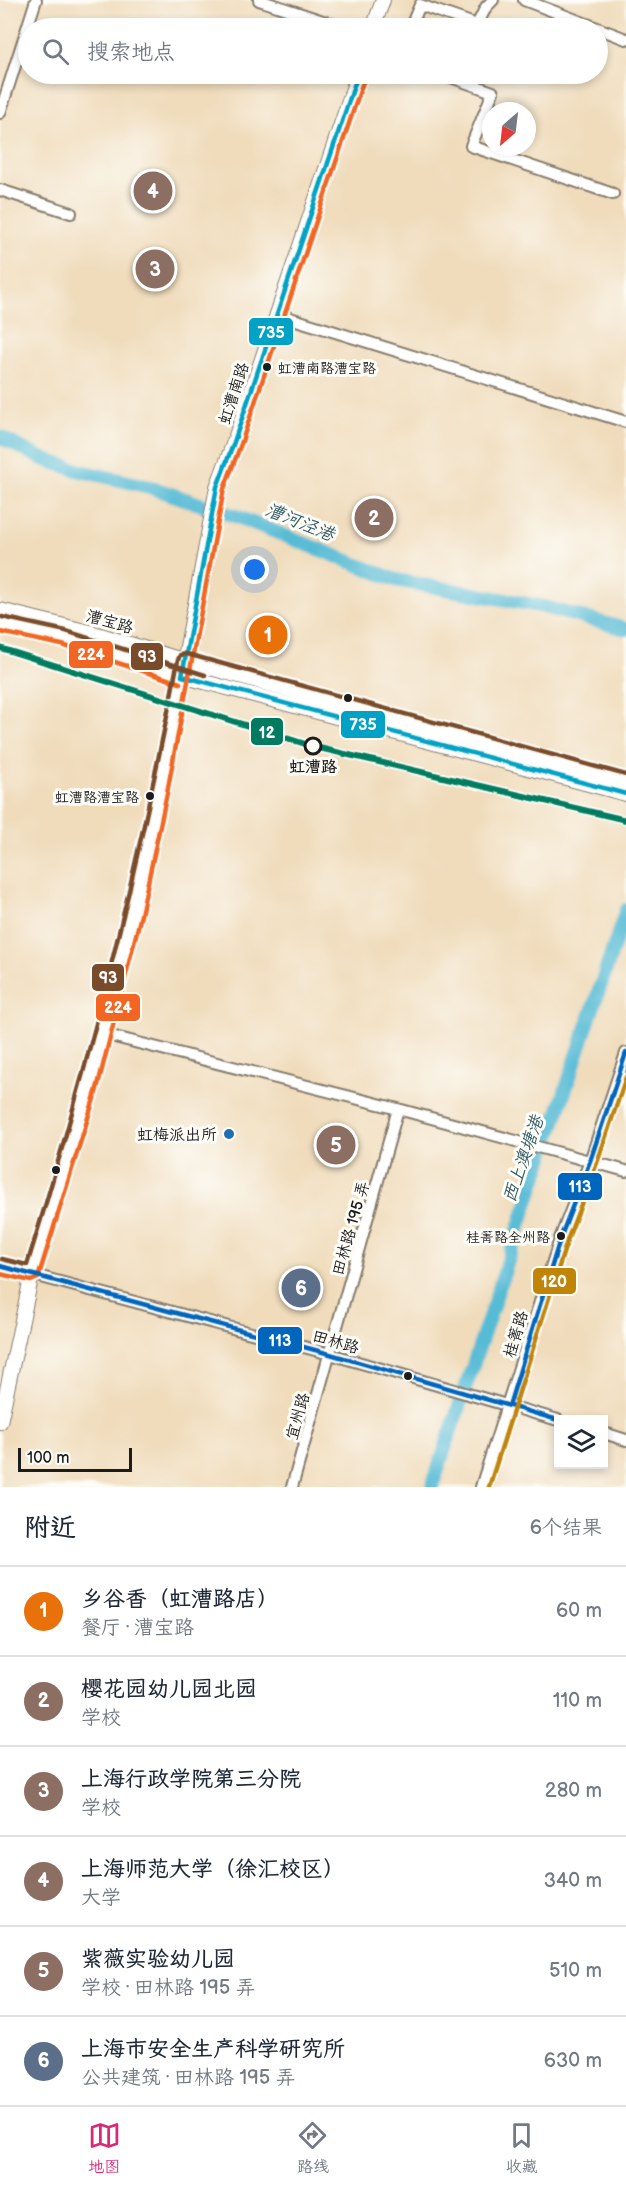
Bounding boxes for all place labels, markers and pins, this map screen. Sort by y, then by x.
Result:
pin: 4 [134,168,172,213]
pin: 3 [136,246,174,292]
place label: 虹漕南路漕宝路 [278,360,376,377]
marker: 虹漕南路漕宝路 [261,361,273,373]
pin: 2 [354,496,394,540]
pin: 1 [248,612,288,658]
unlabelled marker [342,692,354,704]
marker: 虹漕路 [304,737,322,755]
place label: 虹漕路 [289,758,337,777]
place label: 虹漕路漕宝路 [55,789,139,806]
marker: 虹漕路漕宝路 [144,790,156,802]
pin: 5 [316,1122,356,1168]
place label: 虹梅派出所 [137,1126,217,1145]
marker: 虹梅派出所 [222,1127,236,1141]
unlabelled marker [50,1164,62,1176]
place label: 桂箐路全州路 [466,1229,550,1246]
marker: 桂箐路全州路 [555,1230,567,1242]
pin: 6 [282,1266,320,1310]
unlabelled marker [402,1370,414,1382]

